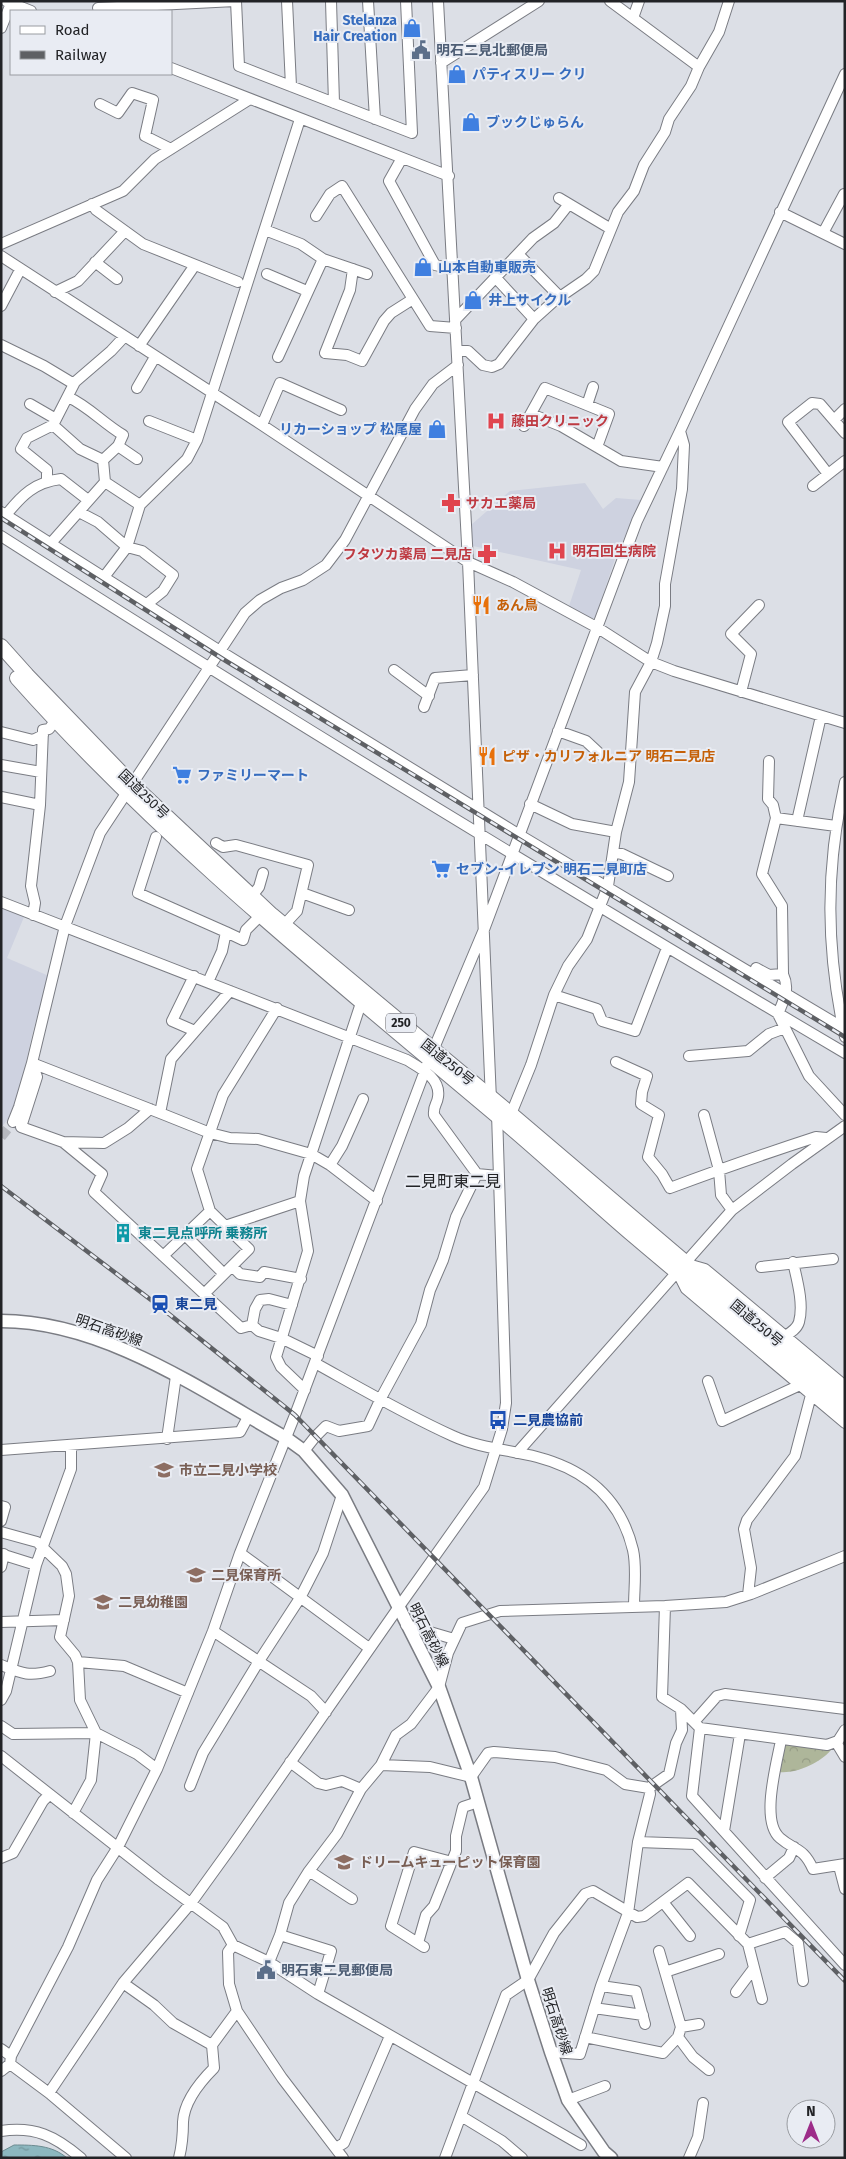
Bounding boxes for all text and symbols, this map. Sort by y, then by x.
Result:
legend [10,10,172,75]
place label: Stelanza Hair Creation [313,12,397,45]
shop icon: Stelanza Hair Creation [401,17,423,39]
text: Road [55,21,90,39]
public building icon: 明石二見北郵便局 [410,39,432,61]
place label: 明石二見北郵便局 [436,42,548,59]
text: Railway [55,46,107,64]
shop icon: パティスリー クリ [446,63,468,85]
place label: パティスリー クリ [472,66,586,83]
shop icon: ブックじゅらん [460,111,482,133]
place label: ブックじゅらん [486,114,584,131]
shop icon: 山本自動車販売 [412,256,434,278]
place label: 山本自動車販売 [438,259,536,276]
shop icon: 井上サイクル [462,289,484,311]
place label: 井上サイクル [488,292,571,309]
hospital icon: 藤田クリニック [485,410,507,432]
place label: 藤田クリニック [511,413,609,430]
shop icon: リカーショップ 松尾屋 [426,418,448,440]
place label: リカーショップ 松尾屋 [279,421,422,438]
pharmacy icon: サカエ薬局 [440,492,462,514]
place label: サカエ薬局 [466,495,536,512]
hospital icon: 明石回生病院 [546,540,568,562]
pharmacy icon: フタツカ薬局 二見店 [476,543,498,565]
place label: 明石回生病院 [572,543,656,560]
place label: フタツカ薬局 二見店 [343,546,472,563]
restaurant icon: あん鳥 [470,594,492,616]
place label: あん鳥 [496,597,538,614]
restaurant icon: ピザ・カリフォルニア 明石二見店 [476,745,498,767]
place label: ピザ・カリフォルニア 明石二見店 [502,748,715,765]
supermarket icon: ファミリーマート [171,764,193,786]
street label: 国道250号 [115,766,172,823]
place label: ファミリーマート [197,767,309,784]
supermarket icon: セブン-イレブン 明石二見町店 [430,858,452,880]
place label: セブン-イレブン 明石二見町店 [456,861,647,878]
road number: 250 [386,1014,416,1032]
street label: 国道250号 [418,1036,478,1089]
district label: 二見町東二見 [405,1172,501,1191]
building icon: 東二見点呼所 乗務所 [112,1222,134,1244]
place label: 東二見点呼所 乗務所 [138,1225,267,1242]
station icon: 東二見 [149,1293,171,1315]
place label: 東二見 [175,1296,217,1313]
street label: 国道250号 [727,1296,787,1350]
street label: 明石高砂線 [73,1311,145,1350]
bus stop icon: 二見農協前 [487,1409,509,1431]
place label: 二見農協前 [513,1412,583,1429]
school or university icon: 市立二見小学校 [153,1459,175,1481]
place label: 市立二見小学校 [179,1462,277,1479]
school or university icon: 二見保育所 [185,1564,207,1586]
place label: 二見保育所 [211,1567,281,1584]
school or university icon: 二見幼稚園 [92,1591,114,1613]
place label: 二見幼稚園 [118,1594,188,1611]
street label: 明石高砂線 [405,1600,452,1670]
school or university icon: ドリームキューピット保育園 [333,1851,355,1873]
place label: ドリームキューピット保育園 [359,1854,541,1871]
public building icon: 明石東二見郵便局 [255,1959,277,1981]
place label: 明石東二見郵便局 [281,1962,393,1979]
street label: 明石高砂線 [538,1985,575,2057]
north arrow [786,2099,836,2149]
text: N [806,2103,816,2120]

